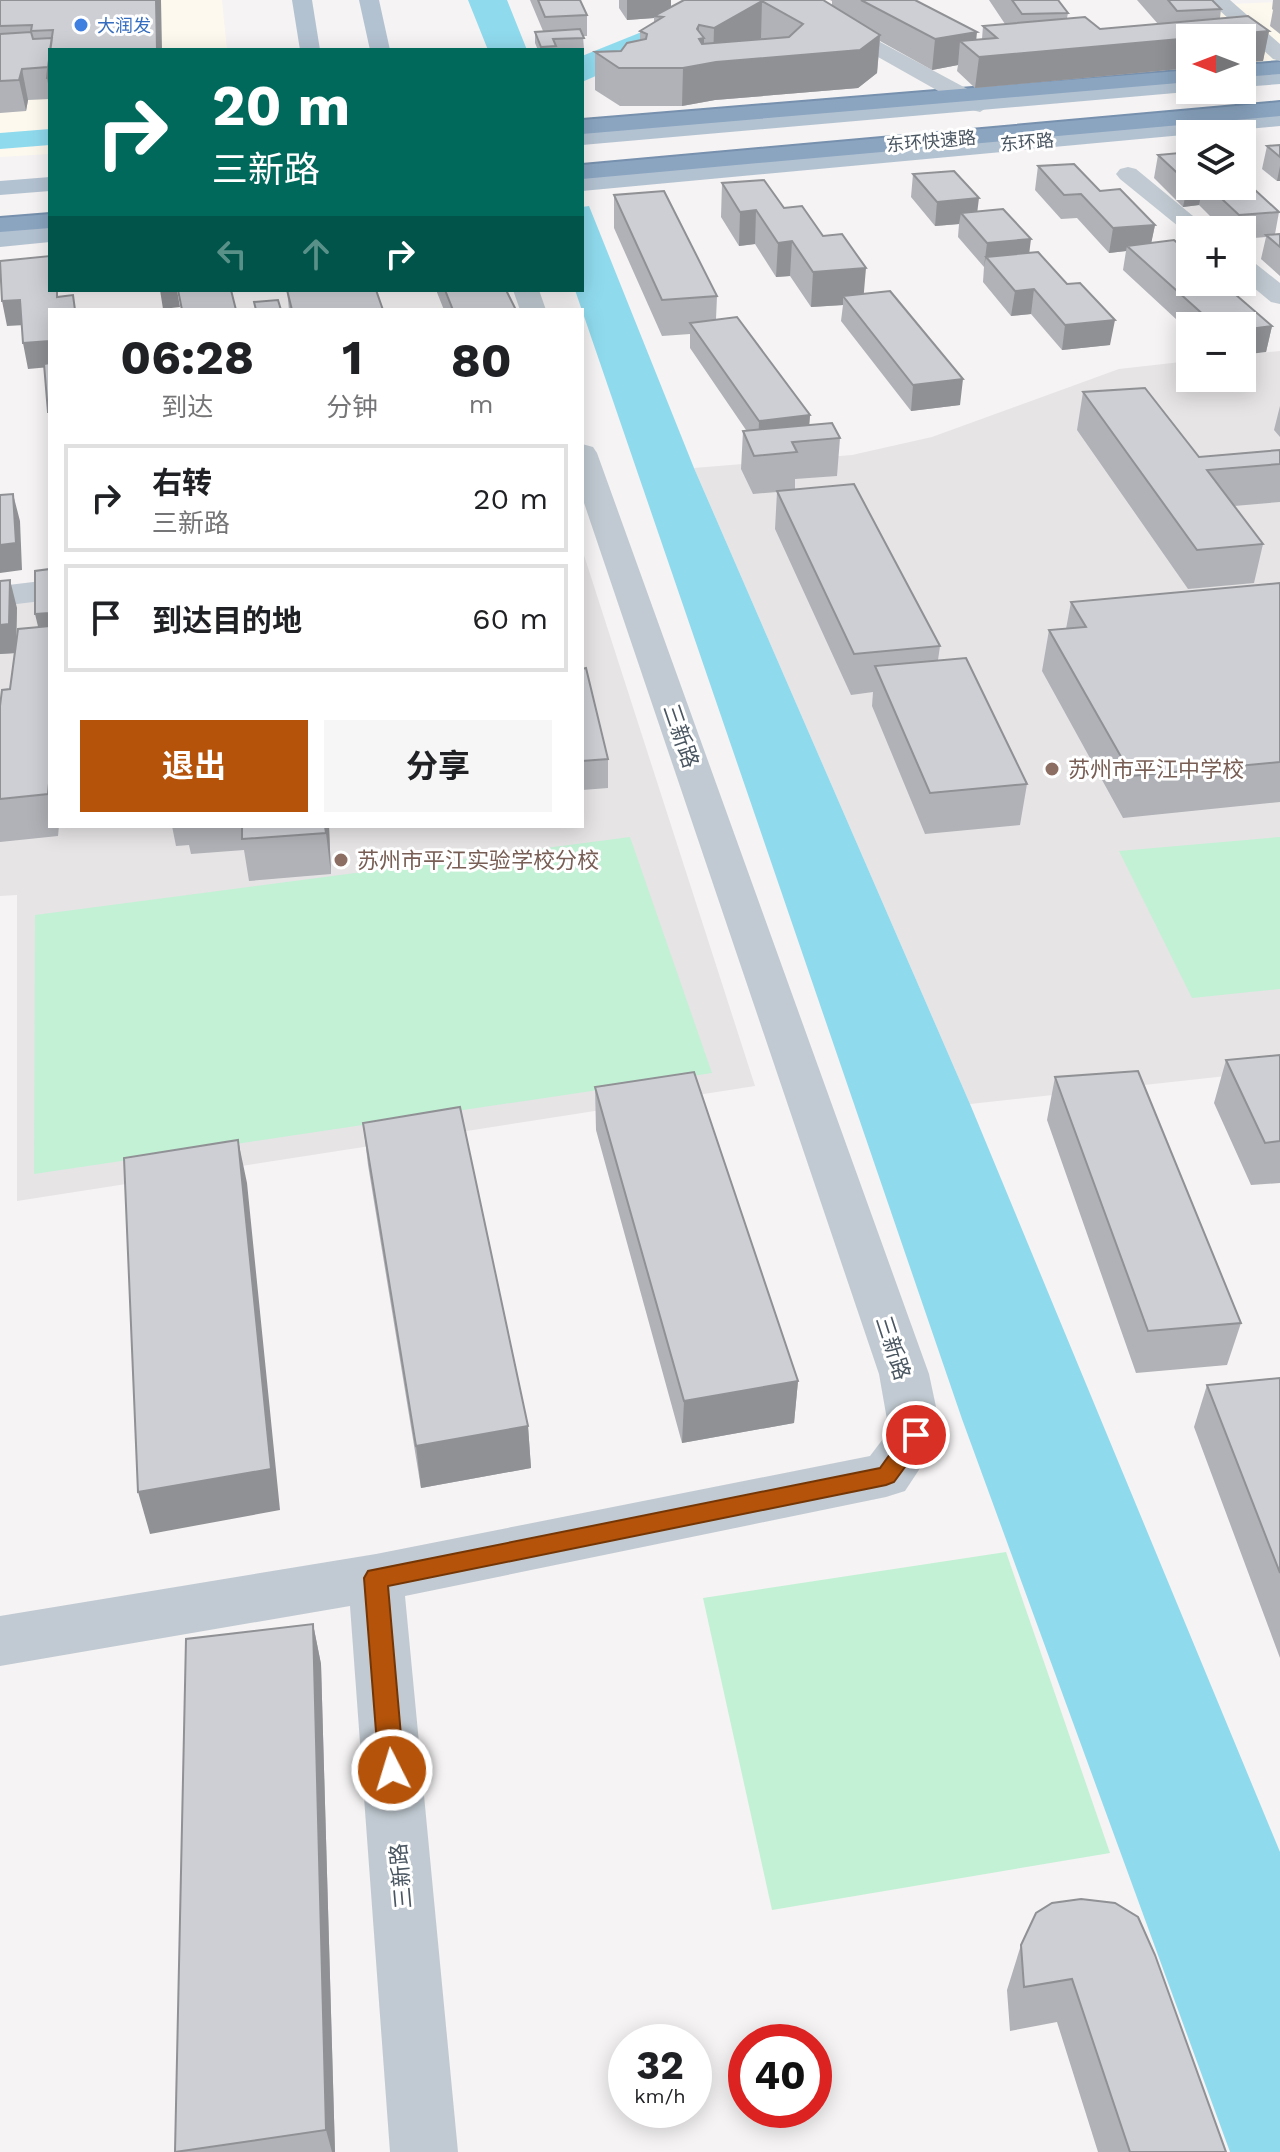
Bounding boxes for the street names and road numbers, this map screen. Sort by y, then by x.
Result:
street label: 东环快速路 [885,127,977,155]
street label: 东环路 [999,129,1055,155]
street label: 三新路 [658,701,704,771]
street label: 三新路 [871,1313,915,1383]
street label: 三新路 [386,1842,416,1910]

